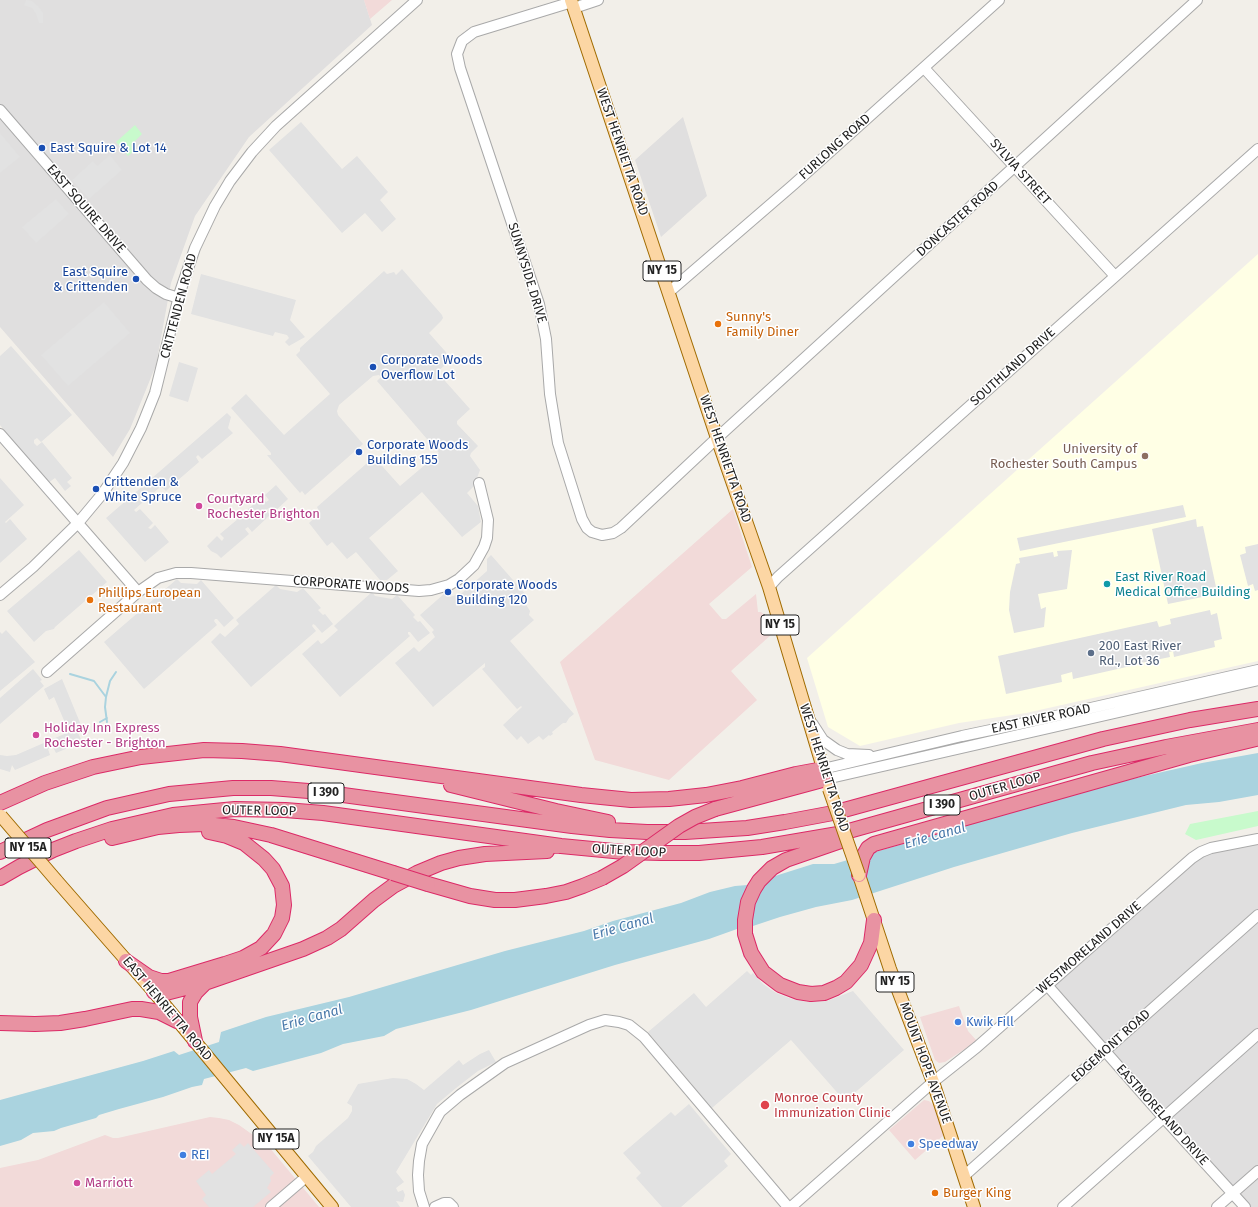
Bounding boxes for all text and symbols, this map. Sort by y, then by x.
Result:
street label: WEST HENRIETTA ROAD [593,86,651,218]
street label: FURLONG ROAD [796,111,874,183]
street label: SYLVIA STREET [986,136,1054,208]
place label: East Squire & Lot 14 [50,140,167,156]
marker: East Squire & Lot 14 [37,143,47,153]
street label: EAST SQUIRE DRIVE [43,161,129,257]
street label: DONCASTER ROAD [914,178,1002,260]
street label: SUNNYSIDE DRIVE [504,221,550,325]
street label: CRITTENDEN ROAD [157,252,201,360]
road number: NY 15 [643,261,681,281]
place label: East Squire & Crittenden [53,264,128,295]
marker: East Squire & Crittenden [131,274,141,284]
place label: Sunny's Family Diner [726,309,799,340]
marker: Sunny's Family Diner [713,319,723,329]
street label: SOUTHLAND DRIVE [967,325,1059,409]
place label: Corporate Woods Overflow Lot [381,352,482,383]
marker: Corporate Woods Overflow Lot [368,362,378,372]
street label: WEST HENRIETTA ROAD [696,393,754,525]
place label: Corporate Woods Building 155 [367,437,468,468]
place label: University of Rochester South Campus [990,441,1137,472]
marker: Corporate Woods Building 155 [354,447,364,457]
marker: University of Rochester South Campus [1140,451,1150,461]
place label: Crittenden & White Spruce [104,474,181,505]
marker: Crittenden & White Spruce [91,484,101,494]
place label: Courtyard Rochester Brighton [207,491,320,522]
marker: Courtyard Rochester Brighton [194,501,204,511]
place label: East River Road Medical Office Building [1115,569,1250,600]
street label: CORPORATE WOODS [292,573,410,597]
place label: Corporate Woods Building 120 [456,577,557,608]
marker: East River Road Medical Office Building [1102,579,1112,589]
place label: Phillips European Restaurant [98,585,201,616]
marker: Corporate Woods Building 120 [443,587,453,597]
marker: Phillips European Restaurant [85,595,95,605]
road number: NY 15 [761,615,799,635]
place label: 200 East River Rd., Lot 36 [1099,638,1181,669]
marker: 200 East River Rd., Lot 36 [1086,648,1096,658]
street label: EAST RIVER ROAD [990,701,1092,737]
street label: WEST HENRIETTA ROAD [796,702,852,834]
place label: Holiday Inn Express Rochester - Brighton [44,720,166,751]
marker: Holiday Inn Express Rochester - Brighton [31,730,41,740]
street label: OUTER LOOP [967,769,1043,805]
road number: I 390 [308,783,344,803]
road number: I 390 [924,795,960,815]
street label: OUTER LOOP [222,803,296,819]
water label: Erie Canal [902,819,968,853]
road number: NY 15A [5,838,51,858]
street label: OUTER LOOP [592,841,666,861]
street label: WESTMORELAND DRIVE [1034,898,1144,998]
water label: Erie Canal [590,910,656,944]
street label: EAST HENRIETTA ROAD [119,954,215,1064]
road number: NY 15 [876,972,914,992]
street label: MOUNT HOPE AVENUE [896,1000,954,1126]
water label: Erie Canal [279,1001,345,1035]
street label: EDGEMONT ROAD [1068,1006,1154,1086]
place label: Kwik Fill [966,1014,1014,1030]
marker: Kwik Fill [953,1017,963,1027]
street label: EASTMORELAND DRIVE [1113,1061,1211,1169]
place label: Monroe County Immunization Clinic [774,1090,891,1121]
marker: Monroe County Immunization Clinic [759,1099,771,1111]
road number: NY 15A [253,1129,299,1149]
place label: Speedway [919,1136,978,1152]
marker: Speedway [906,1139,916,1149]
place label: REI [191,1147,210,1163]
marker: REI [178,1150,188,1160]
place label: Marriott [85,1175,133,1191]
marker: Marriott [72,1178,82,1188]
place label: Burger King [943,1185,1011,1201]
marker: Burger King [930,1188,940,1198]

